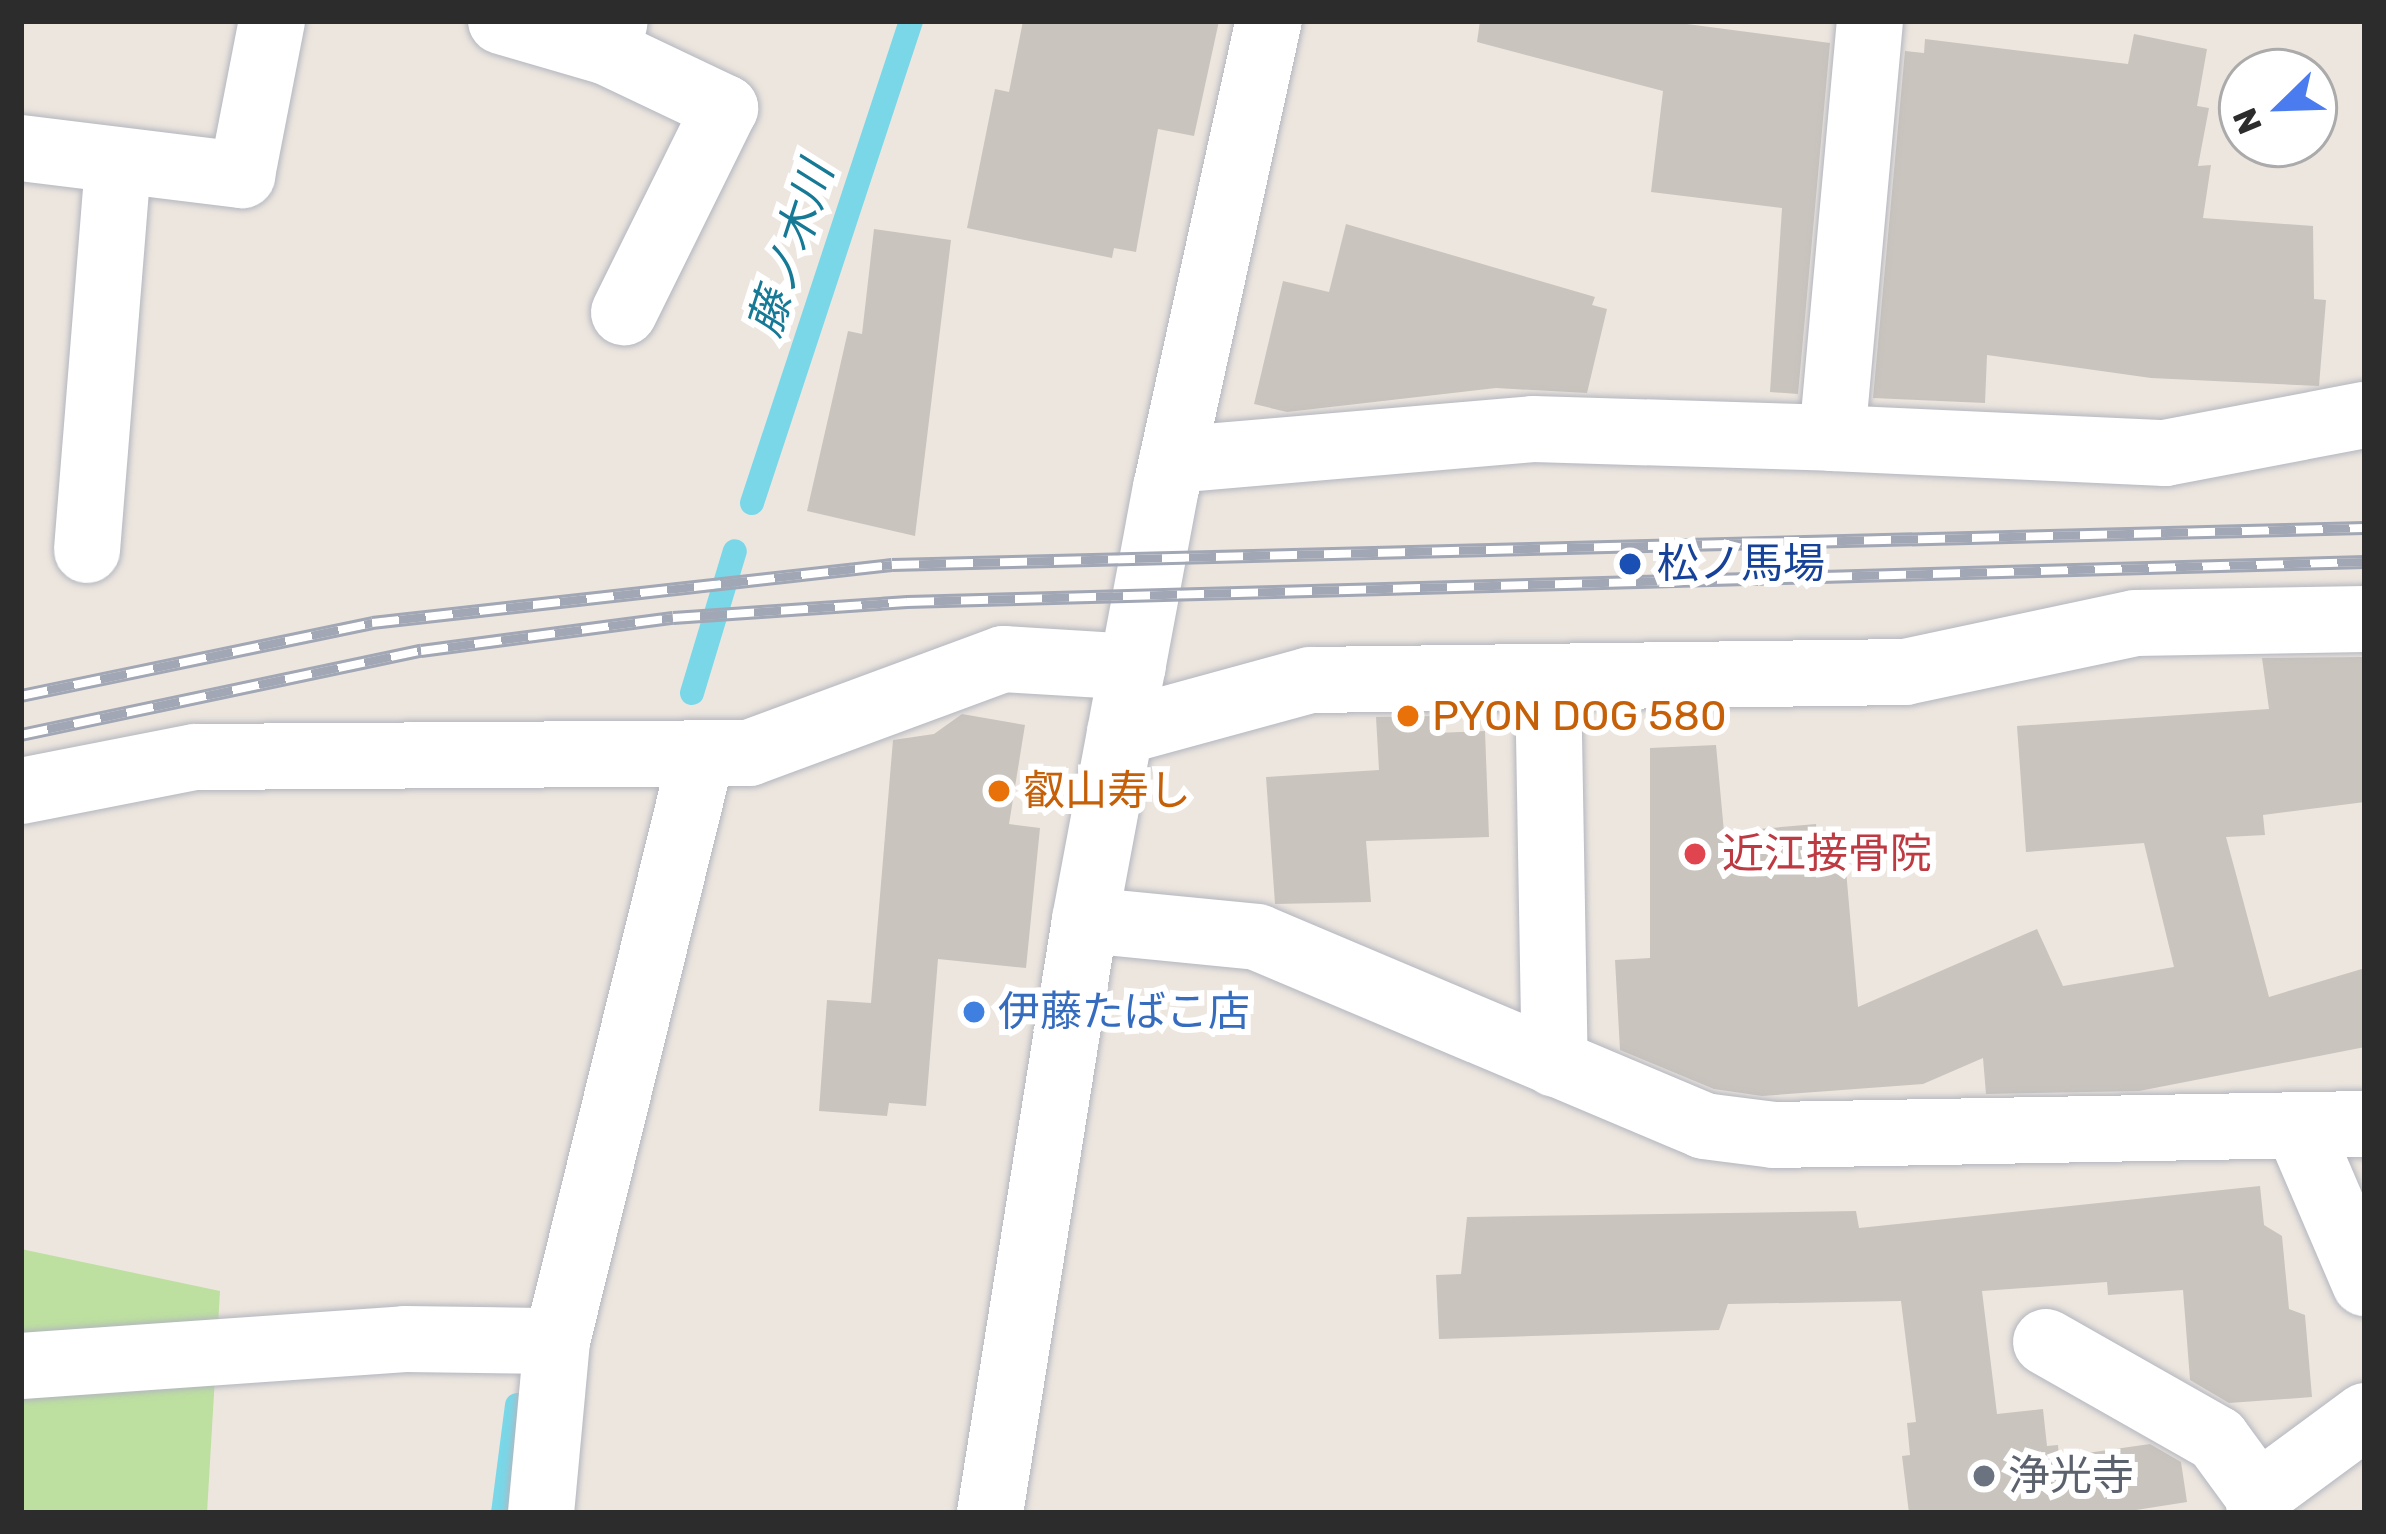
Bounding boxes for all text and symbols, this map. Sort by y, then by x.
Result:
north arrow [2218,48,2338,168]
text: N [2225,103,2270,140]
water label: 藤ノ木川 [738,155,844,343]
place label: 松ノ馬場 [1657,539,1825,589]
marker: 松ノ馬場 [1614,548,1646,580]
place label: PYON DOG 580 [1432,691,1727,741]
marker: PYON DOG 580 [1395,703,1421,729]
place label: 叡山寿し [1023,766,1191,816]
marker: 叡山寿し [986,778,1012,804]
place label: 近江接骨院 [1722,829,1932,879]
marker: 近江接骨院 [1679,838,1711,870]
place label: 伊藤たばこ店 [998,987,1250,1037]
marker: 伊藤たばこ店 [961,999,987,1025]
place label: 浄光寺 [2008,1451,2134,1501]
marker: 浄光寺 [1971,1463,1997,1489]

